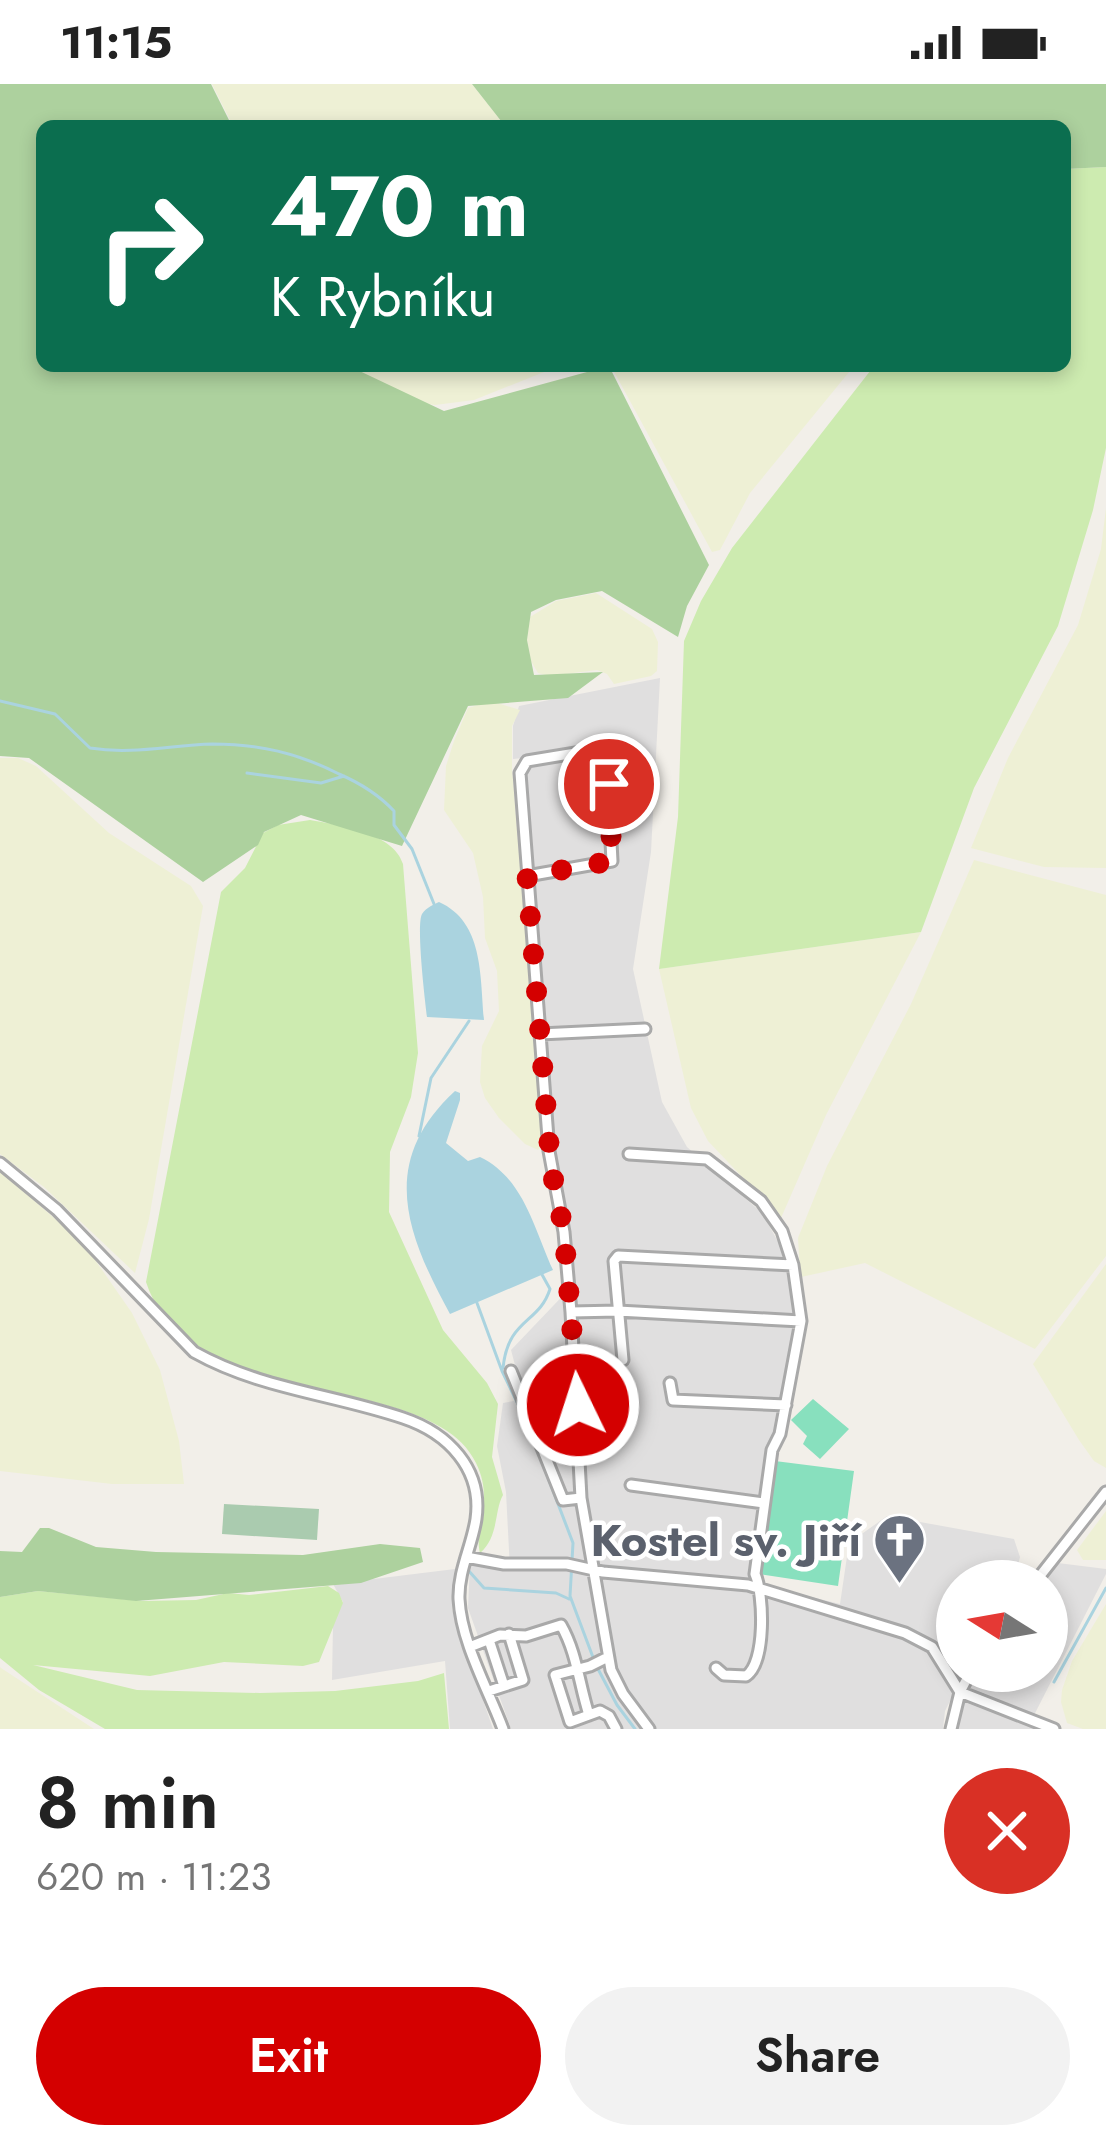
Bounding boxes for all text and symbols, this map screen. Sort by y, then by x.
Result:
text: 11:15 [60,10,172,75]
text: 470 m [270,146,529,268]
icon: right [72,168,228,324]
text: K Rybníku [270,258,495,336]
pin [558,733,660,835]
icon: arrive [576,751,642,817]
position arrow [515,1342,641,1468]
place label: Kostel sv. Jiří [591,1508,863,1573]
church icon: Kostel sv. Jiří [872,1512,928,1586]
north arrow [936,1560,1068,1692]
map controls [936,1560,1068,1692]
text: 8 min [36,1751,219,1855]
button: close [944,1768,1070,1894]
text: 620 m · 11:23 [36,1848,272,1905]
button: Exit [36,1987,541,2125]
button: Share [565,1987,1070,2125]

